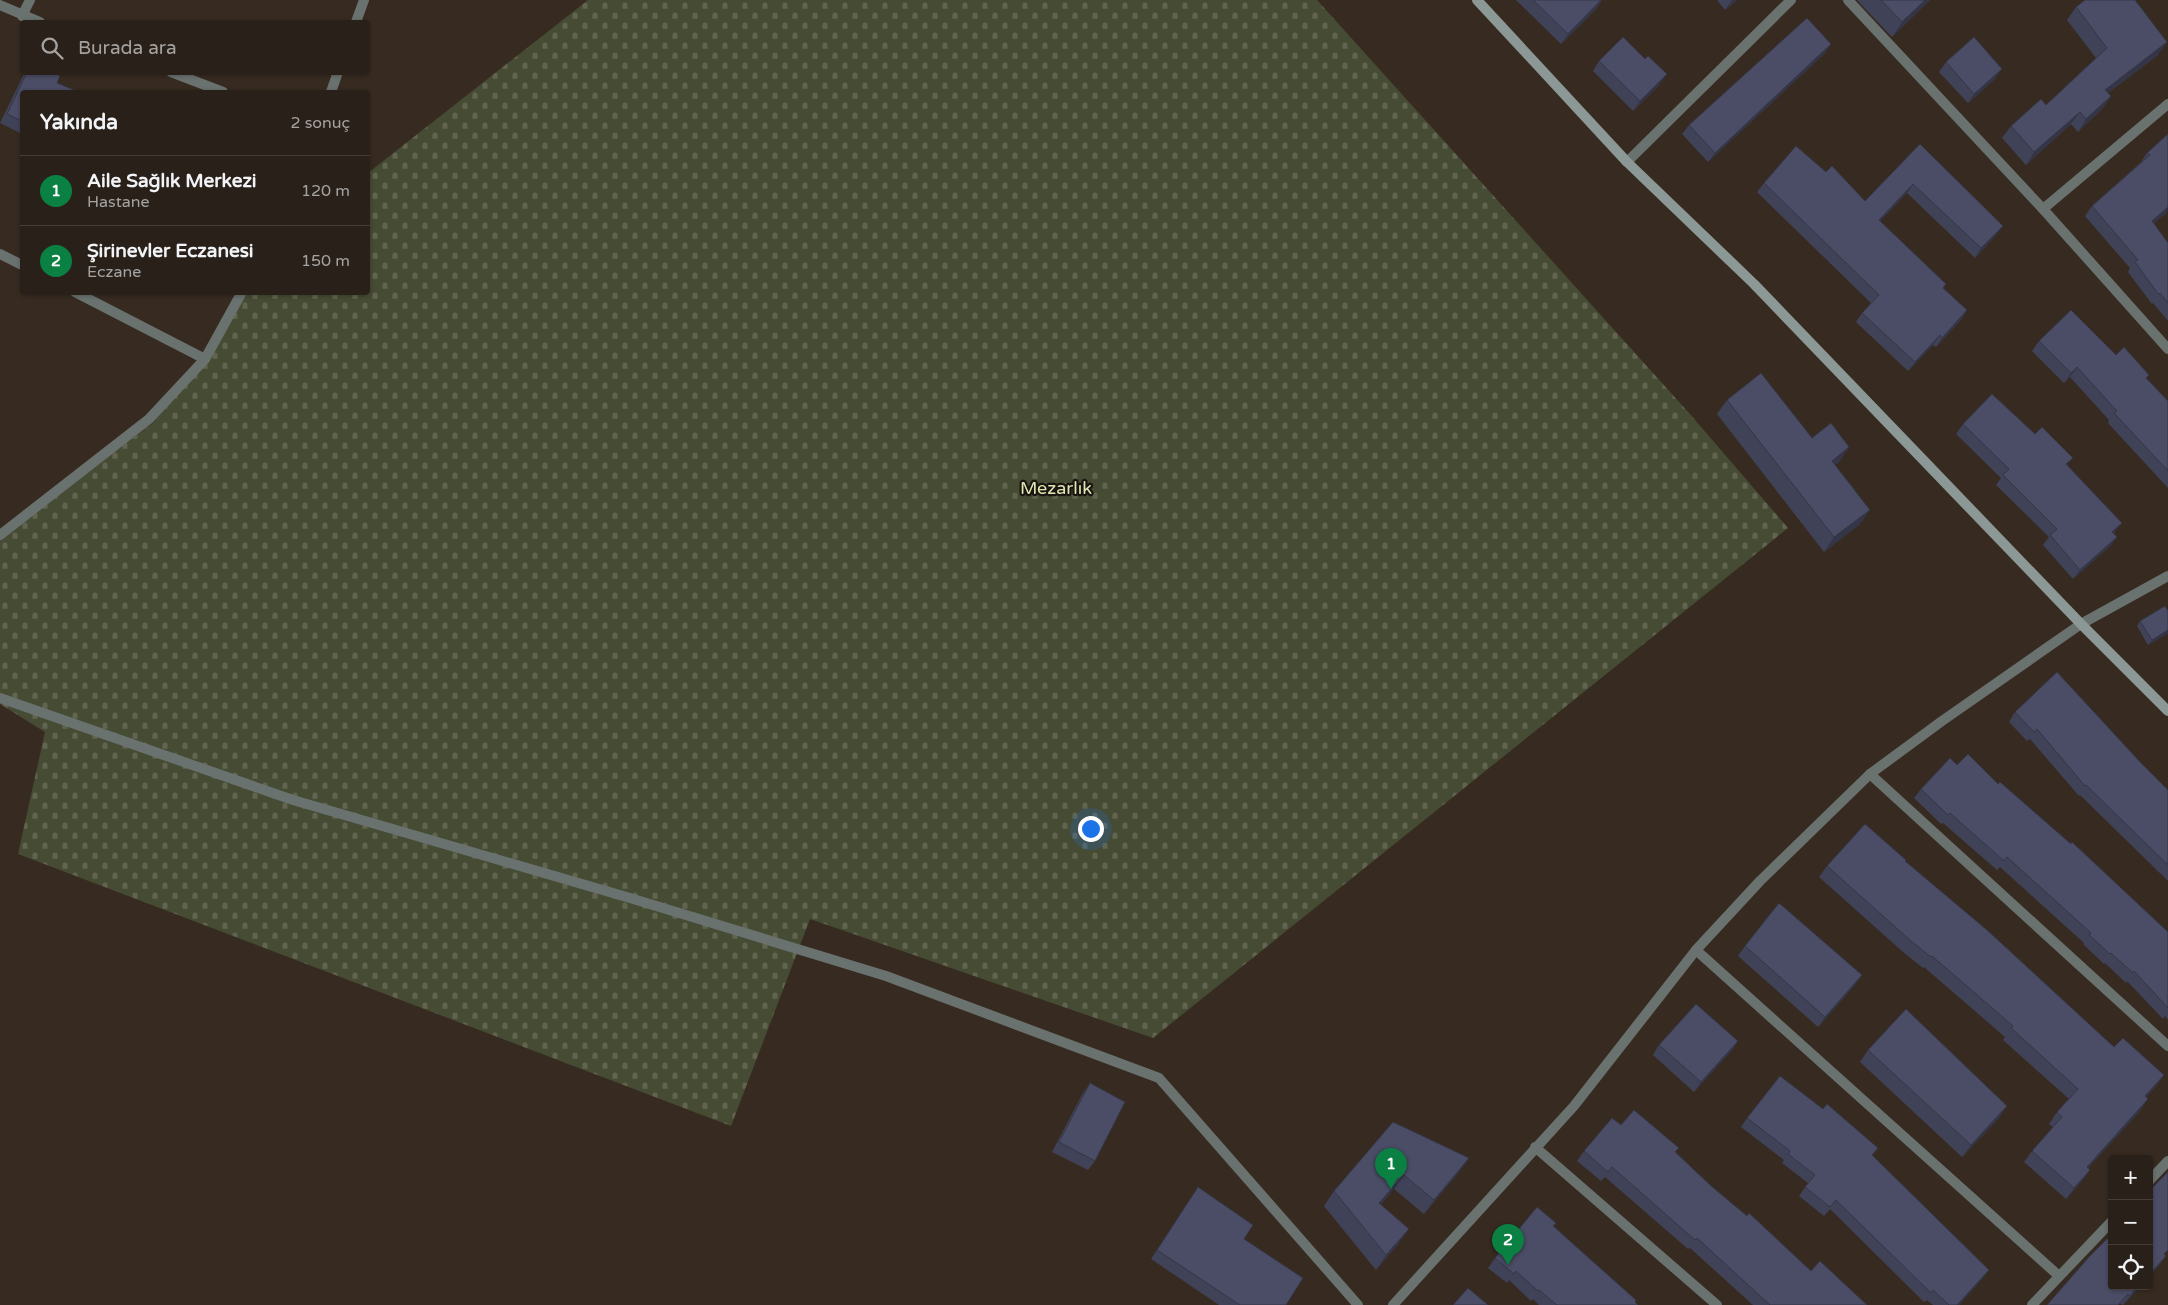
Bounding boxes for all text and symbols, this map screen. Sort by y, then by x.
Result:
search box [20,20,370,75]
icon: search [38,34,66,62]
text: Burada ara [78,37,177,59]
text: Yakında [40,110,118,135]
text: 2 sonuç [290,113,350,133]
text: Aile Sağlık Merkezi [87,170,257,192]
text: 1 [51,181,61,201]
text: 120 m [301,181,350,201]
text: Hastane [87,192,150,212]
text: Şirinevler Eczanesi [87,240,254,262]
text: 2 [51,251,61,271]
text: 150 m [301,251,350,271]
text: Eczane [87,262,141,282]
park label: Mezarlık [1020,477,1092,499]
your location [1078,816,1104,842]
pin: 1 [1375,1148,1407,1189]
map controls [2108,1155,2153,1290]
button: + [2108,1155,2153,1200]
button: − [2108,1200,2153,1245]
pin: 2 [1492,1224,1524,1265]
button: locate [2108,1245,2153,1290]

